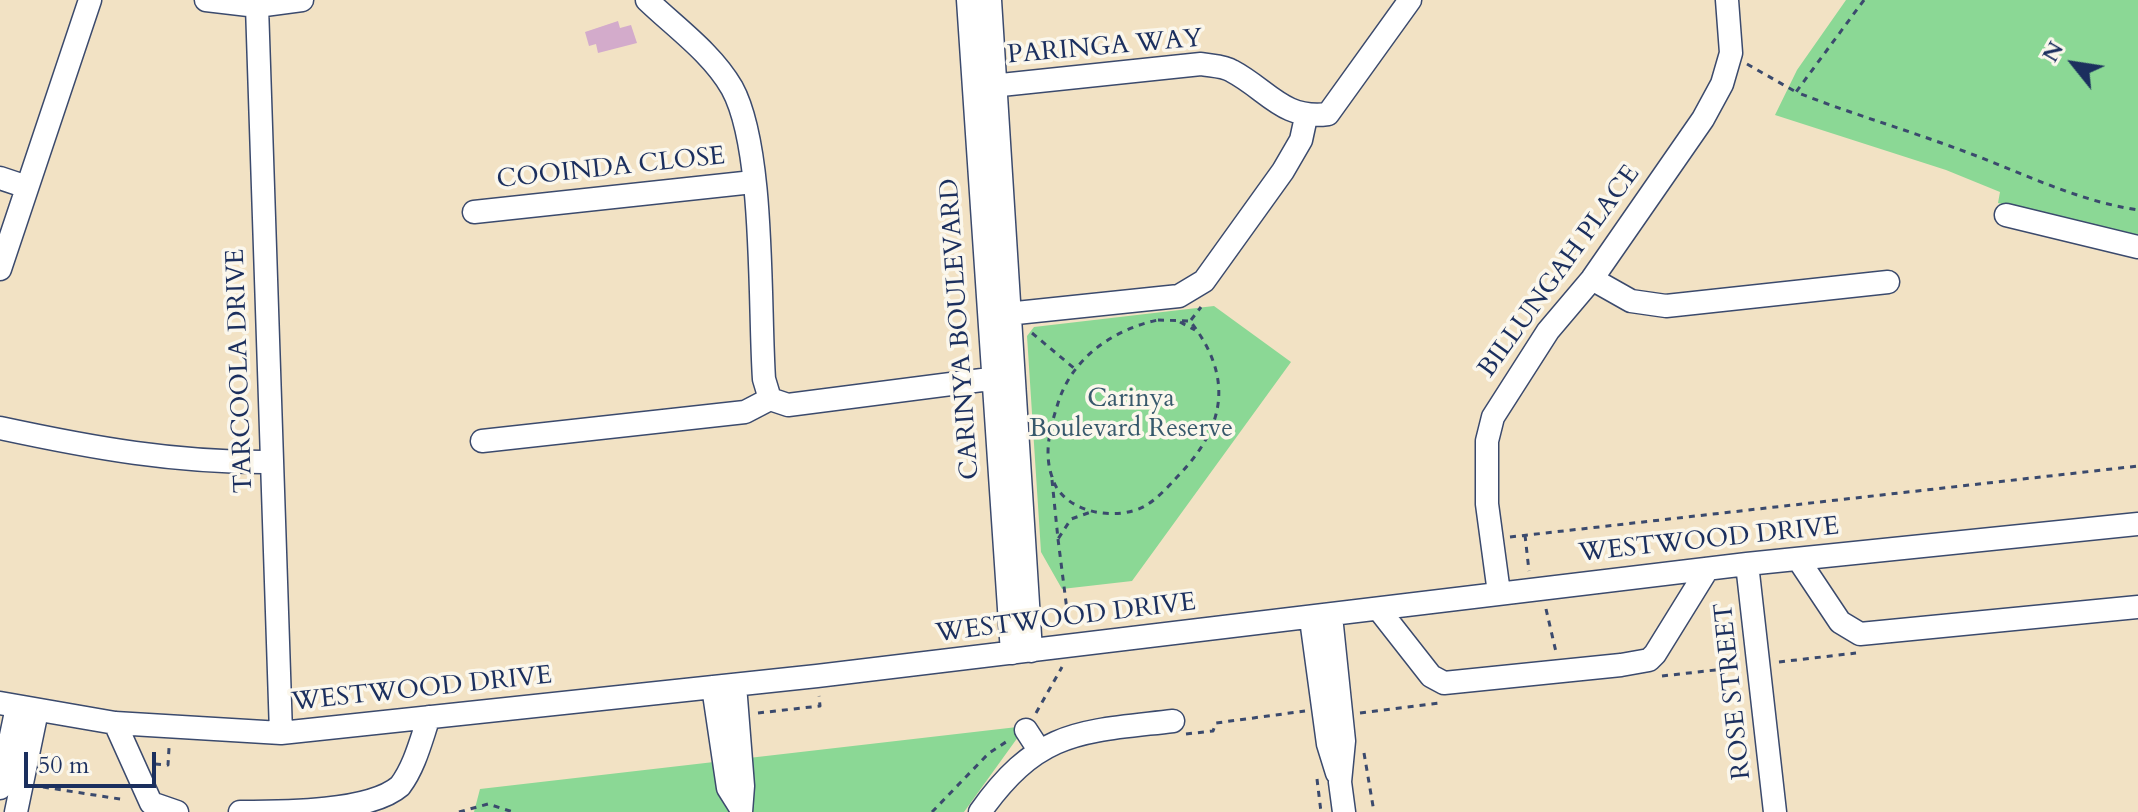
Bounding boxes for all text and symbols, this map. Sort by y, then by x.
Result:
street label: PARINGA WAY [1006,24,1204,72]
north arrow [2034,24,2114,104]
text: N [2035,36,2071,68]
street label: COOINDA CLOSE [495,141,727,197]
street label: BILLUNGAH PLACE [1473,160,1647,384]
street label: CARINYA BOULEVARD [935,177,987,481]
street label: TARCOOLA DRIVE [221,248,261,494]
park label: Carinya Boulevard Reserve [1029,384,1233,446]
street label: WESTWOOD DRIVE [1577,512,1841,570]
street label: WESTWOOD DRIVE [934,588,1198,650]
street label: ROSE STREET [1709,601,1759,781]
street label: WESTWOOD DRIVE [290,661,554,719]
scale bar [28,736,160,786]
text: 50 m [38,749,89,782]

